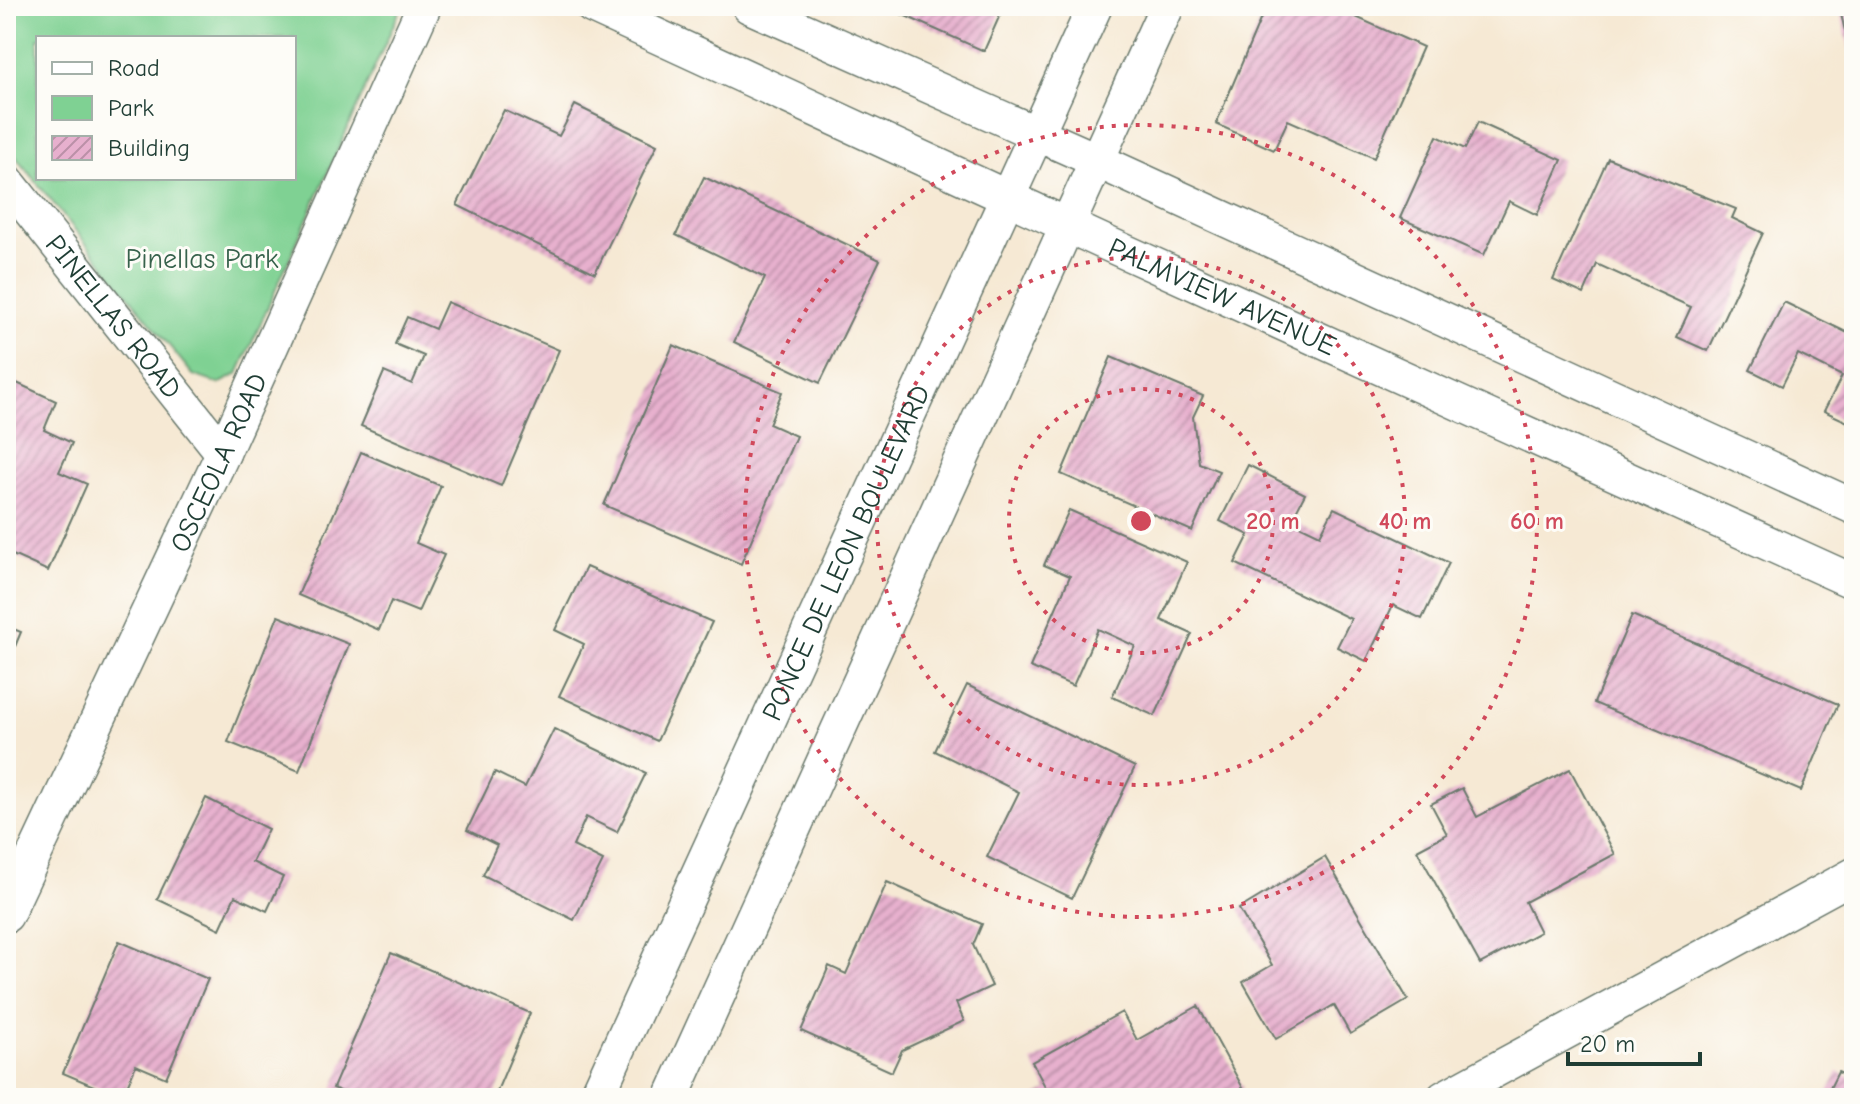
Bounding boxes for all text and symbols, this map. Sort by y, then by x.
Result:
legend [36,36,296,180]
text: Road [108,54,160,82]
text: Park [108,94,154,122]
text: Building [108,134,190,162]
street label: PINELLAS ROAD [39,229,188,405]
street label: PALMVIEW AVENUE [1103,231,1341,362]
park label: Pinellas Park [126,243,279,275]
street label: OSCEOLA ROAD [164,368,274,557]
street label: PONCE DE LEON BOULEVARD [756,380,937,726]
centre of rings [1127,507,1155,535]
text: 20 m [1246,507,1300,535]
text: 40 m [1379,507,1431,535]
text: 60 m [1510,507,1564,535]
scale bar [1568,1016,1700,1066]
text: 20 m [1580,1030,1635,1058]

